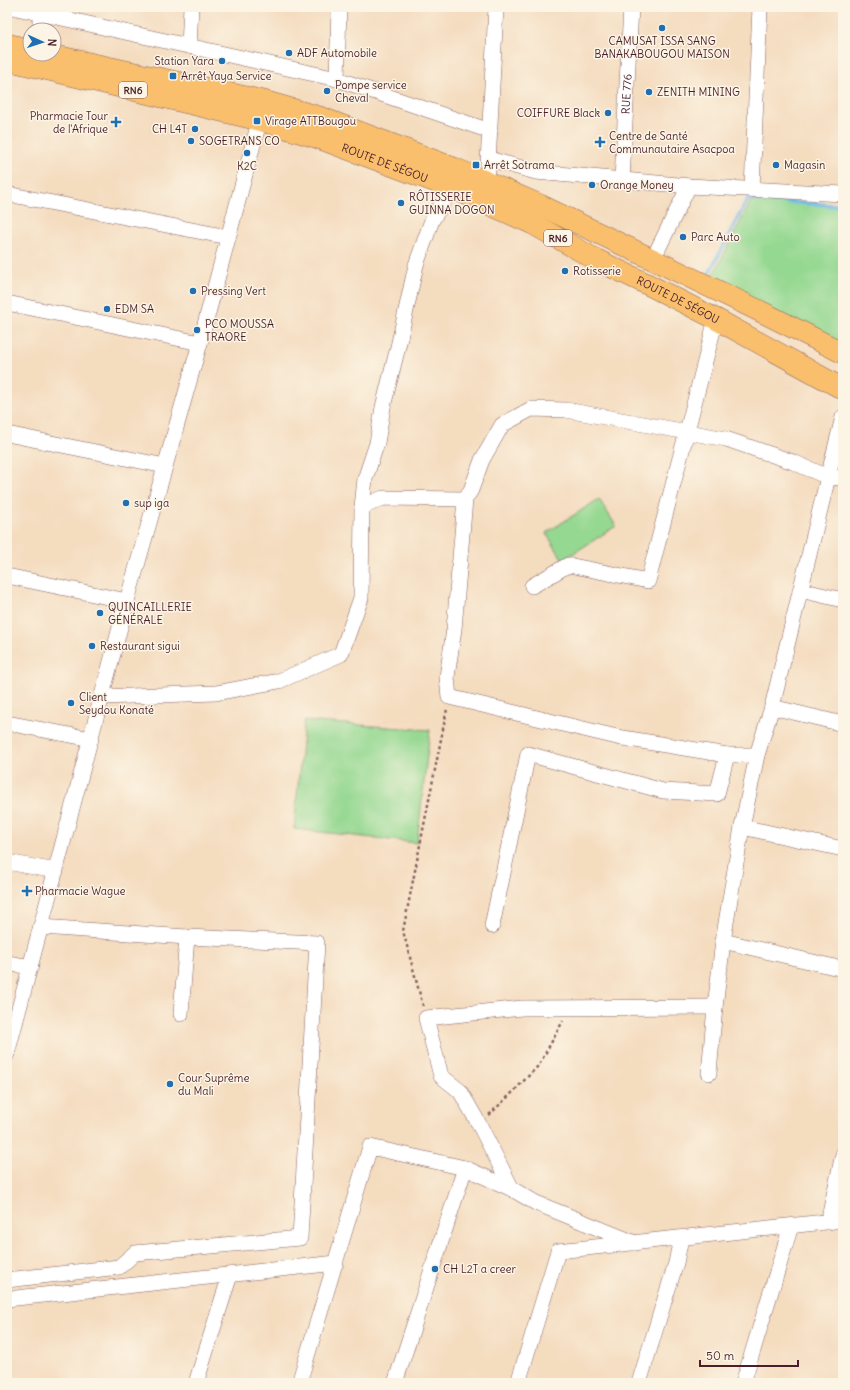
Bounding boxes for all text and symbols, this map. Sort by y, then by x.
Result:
north arrow [22,22,62,62]
marker: CAMUSAT ISSA SANG BANAKABOUGOU MAISON [657,23,667,33]
place label: CAMUSAT ISSA SANG BANAKABOUGOU MAISON [594,34,730,61]
text: N [45,38,59,47]
place label: ADF Automobile [297,46,377,60]
marker: ADF Automobile [284,48,294,58]
place label: Station Yara [154,54,214,68]
marker: Station Yara [217,56,227,66]
place label: Arrêt Yaya Service [181,69,271,83]
marker: Arrêt Yaya Service [168,71,178,81]
street label: RUE 776 [618,73,635,115]
place label: Pompe service Cheval [335,78,407,105]
road number: RN6 [119,82,147,98]
place label: ZENITH MINING [657,85,740,99]
marker: Pompe service Cheval [322,86,332,96]
marker: ZENITH MINING [644,87,654,97]
place label: COIFFURE Black [517,106,600,120]
marker: COIFFURE Black [603,108,613,118]
place label: Pharmacie Tour de l'Afrique [30,109,109,136]
place label: Virage ATTBougou [265,114,357,128]
marker: Virage ATTBougou [252,116,262,126]
marker: Pharmacie Tour de l'Afrique [111,117,121,127]
place label: CH L4T [152,122,187,136]
marker: CH L4T [190,124,200,134]
place label: Centre de Santé Communautaire Asacpoa [609,129,735,156]
place label: SOGETRANS CO [199,134,280,148]
marker: SOGETRANS CO [186,136,196,146]
marker: Centre de Santé Communautaire Asacpoa [594,136,606,148]
street label: ROUTE DE SÉGOU [340,141,430,185]
marker: K2C [242,148,252,158]
place label: Arrêt Sotrama [484,158,554,172]
place label: Magasin [784,158,825,172]
place label: K2C [237,159,257,173]
marker: Arrêt Sotrama [471,160,481,170]
marker: Magasin [771,160,781,170]
place label: Orange Money [600,178,674,192]
marker: Orange Money [587,180,597,190]
place label: RÔTISSERIE GUINNA DOGON [409,189,495,217]
marker: RÔTISSERIE GUINNA DOGON [396,198,406,208]
road number: RN6 [544,230,572,246]
place label: Parc Auto [691,230,740,244]
marker: Parc Auto [678,232,688,242]
place label: Rotisserie [573,264,621,278]
marker: Rotisserie [560,266,570,276]
street label: ROUTE DE SÉGOU [634,273,722,327]
place label: Pressing Vert [201,284,266,298]
marker: Pressing Vert [188,286,198,296]
place label: EDM SA [115,302,154,316]
marker: EDM SA [102,304,112,314]
place label: PCO MOUSSA TRAORE [205,317,274,344]
marker: PCO MOUSSA TRAORE [192,325,202,335]
place label: sup iga [134,496,169,510]
marker: sup iga [121,498,131,508]
place label: QUINCAILLERIE GÉNÉRALE [108,600,192,627]
marker: QUINCAILLERIE GÉNÉRALE [95,608,105,618]
place label: Restaurant sigui [100,639,180,653]
marker: Restaurant sigui [87,641,97,651]
place label: Client Seydou Konaté [79,690,154,717]
marker: Client Seydou Konaté [66,698,76,708]
place label: Pharmacie Wague [35,884,126,898]
marker: Pharmacie Wague [22,886,32,896]
place label: Cour Suprême du Mali [178,1071,249,1098]
marker: Cour Suprême du Mali [165,1079,175,1089]
place label: CH L2T a creer [443,1262,516,1276]
marker: CH L2T a creer [430,1264,440,1274]
scale bar [700,1342,798,1368]
text: 50 m [706,1348,735,1363]

